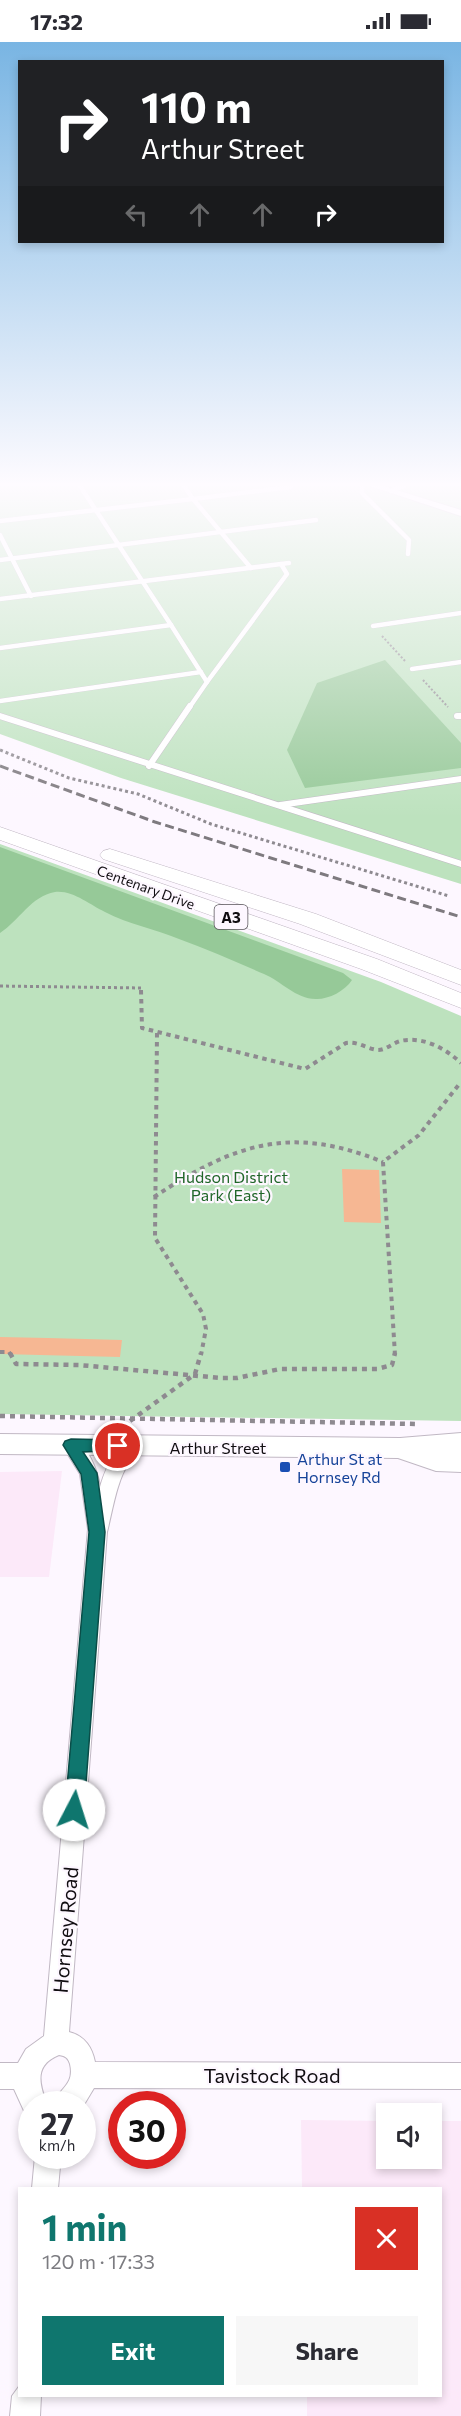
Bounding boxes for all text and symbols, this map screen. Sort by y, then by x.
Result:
text: 17:32 [30,8,83,35]
text: 110 m [141,80,252,132]
icon: right [42,84,120,162]
text: Arthur Street [141,132,304,165]
icon: left [120,198,153,231]
icon: ahead [183,198,216,231]
icon: ahead [246,198,279,231]
icon: right [309,198,342,231]
street label: Centenary Drive [95,861,197,913]
road number: A3 [214,905,248,929]
park label: Hudson District Park (East) [174,1167,288,1204]
pin [92,1420,143,1471]
icon: arrive [101,1429,134,1462]
street label: Arthur Street [170,1438,267,1457]
place label: Arthur St at Hornsey Rd [297,1449,383,1486]
marker: Arthur St at Hornsey Rd [278,1460,292,1474]
position arrow [42,1778,106,1842]
street label: Hornsey Road [48,1866,82,1994]
street label: Tavistock Road [203,2063,341,2087]
speed limit sign: 30 [108,2091,186,2169]
map controls [376,2103,442,2169]
button: sound [376,2103,442,2169]
text: 27 [40,2104,74,2141]
text: km/h [39,2136,75,2154]
text: 1 min [42,2204,127,2248]
button: close [355,2207,418,2270]
text: 120 m · 17:33 [42,2249,155,2273]
button: Exit [42,2316,224,2385]
button: Share [236,2316,418,2385]

